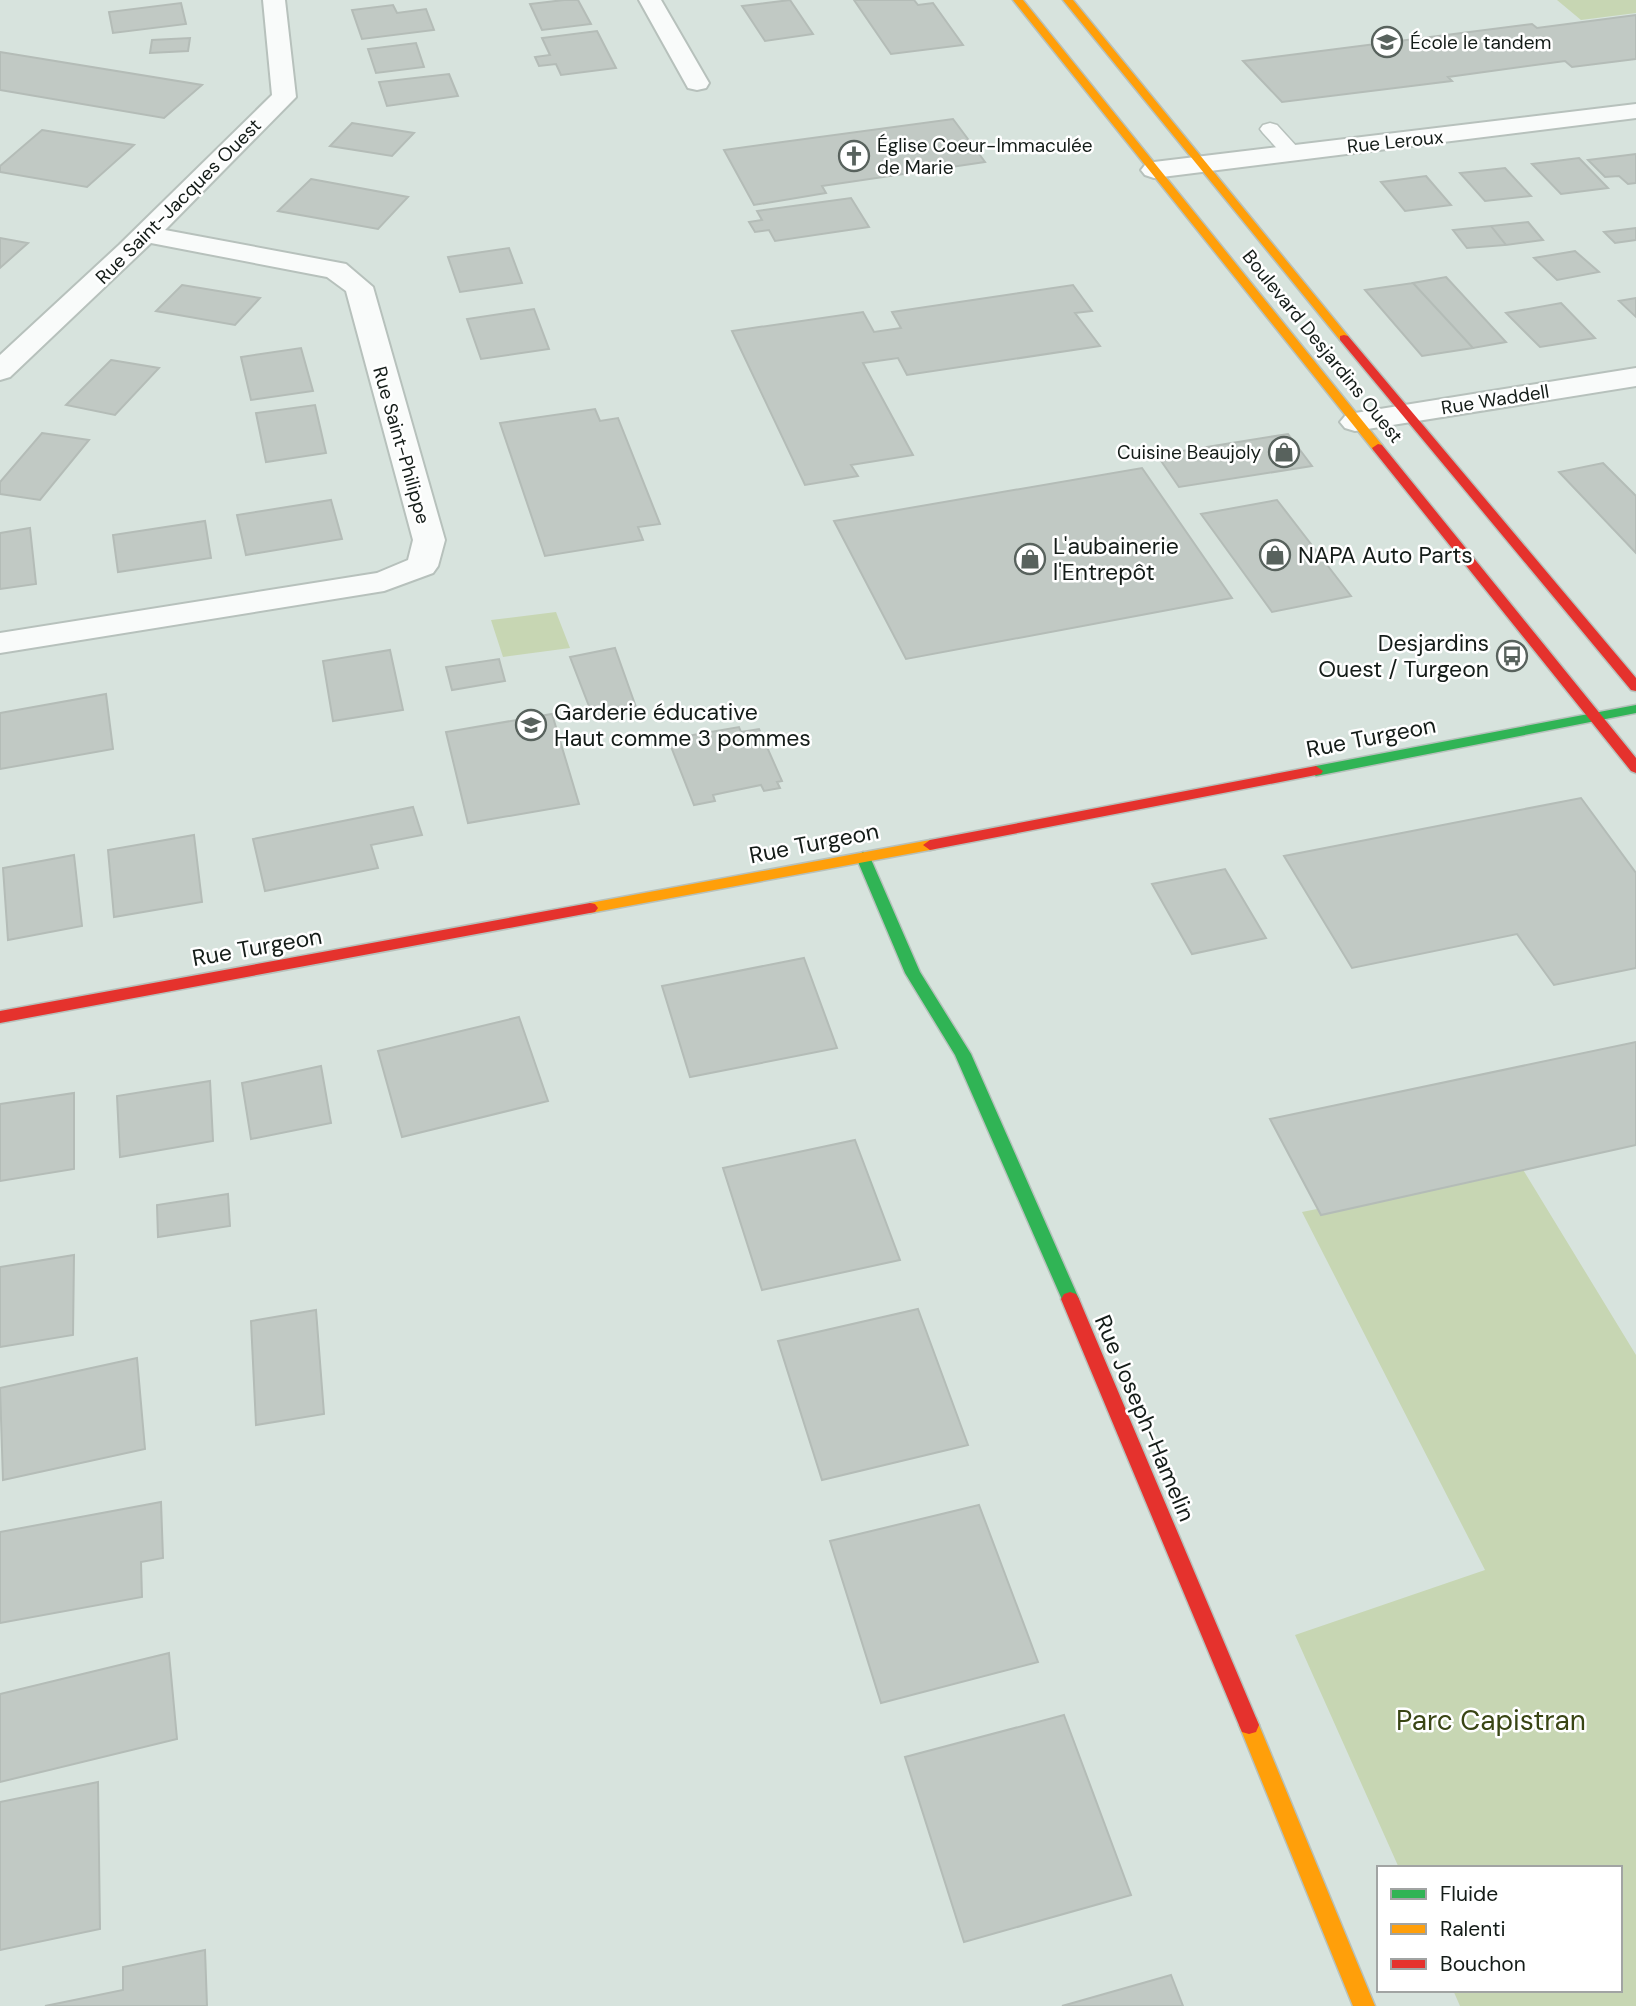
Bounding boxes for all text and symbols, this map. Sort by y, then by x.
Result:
school or university icon: École le tandem [1370,25,1404,59]
place label: École le tandem [1410,30,1551,55]
street label: Rue Saint-Jacques Ouest [90,113,267,290]
street label: Rue Leroux [1346,124,1445,159]
place label: Église Coeur-Immaculée de Marie [877,133,1093,180]
church icon: Église Coeur-Immaculée de Marie [837,139,871,173]
street label: Boulevard Desjardins Ouest [1237,245,1408,448]
street label: Rue Saint-Philippe [367,364,436,527]
street label: Rue Waddell [1439,379,1551,420]
shop icon: Cuisine Beaujoly [1267,435,1301,469]
place label: Cuisine Beaujoly [1117,440,1261,465]
place label: L'aubainerie l'Entrepôt [1053,531,1179,587]
shop icon: NAPA Auto Parts [1258,538,1292,572]
place label: NAPA Auto Parts [1298,540,1473,570]
shop icon: L'aubainerie l'Entrepôt [1013,542,1047,576]
place label: Desjardins Ouest / Turgeon [1318,628,1489,684]
bus stop icon: Desjardins Ouest / Turgeon [1495,639,1529,673]
place label: Garderie éducative Haut comme 3 pommes [554,697,811,753]
school or university icon: Garderie éducative Haut comme 3 pommes [514,708,548,742]
street label: Rue Turgeon [1304,710,1438,764]
street label: Rue Turgeon [747,816,881,870]
street label: Rue Turgeon [190,921,324,973]
street label: Rue Joseph-Hamelin [1088,1310,1202,1526]
park label: Parc Capistran [1396,1702,1586,1739]
legend [1377,1866,1622,1992]
text: Fluide [1440,1880,1498,1908]
text: Ralenti [1440,1915,1506,1943]
text: Bouchon [1440,1950,1526,1978]

